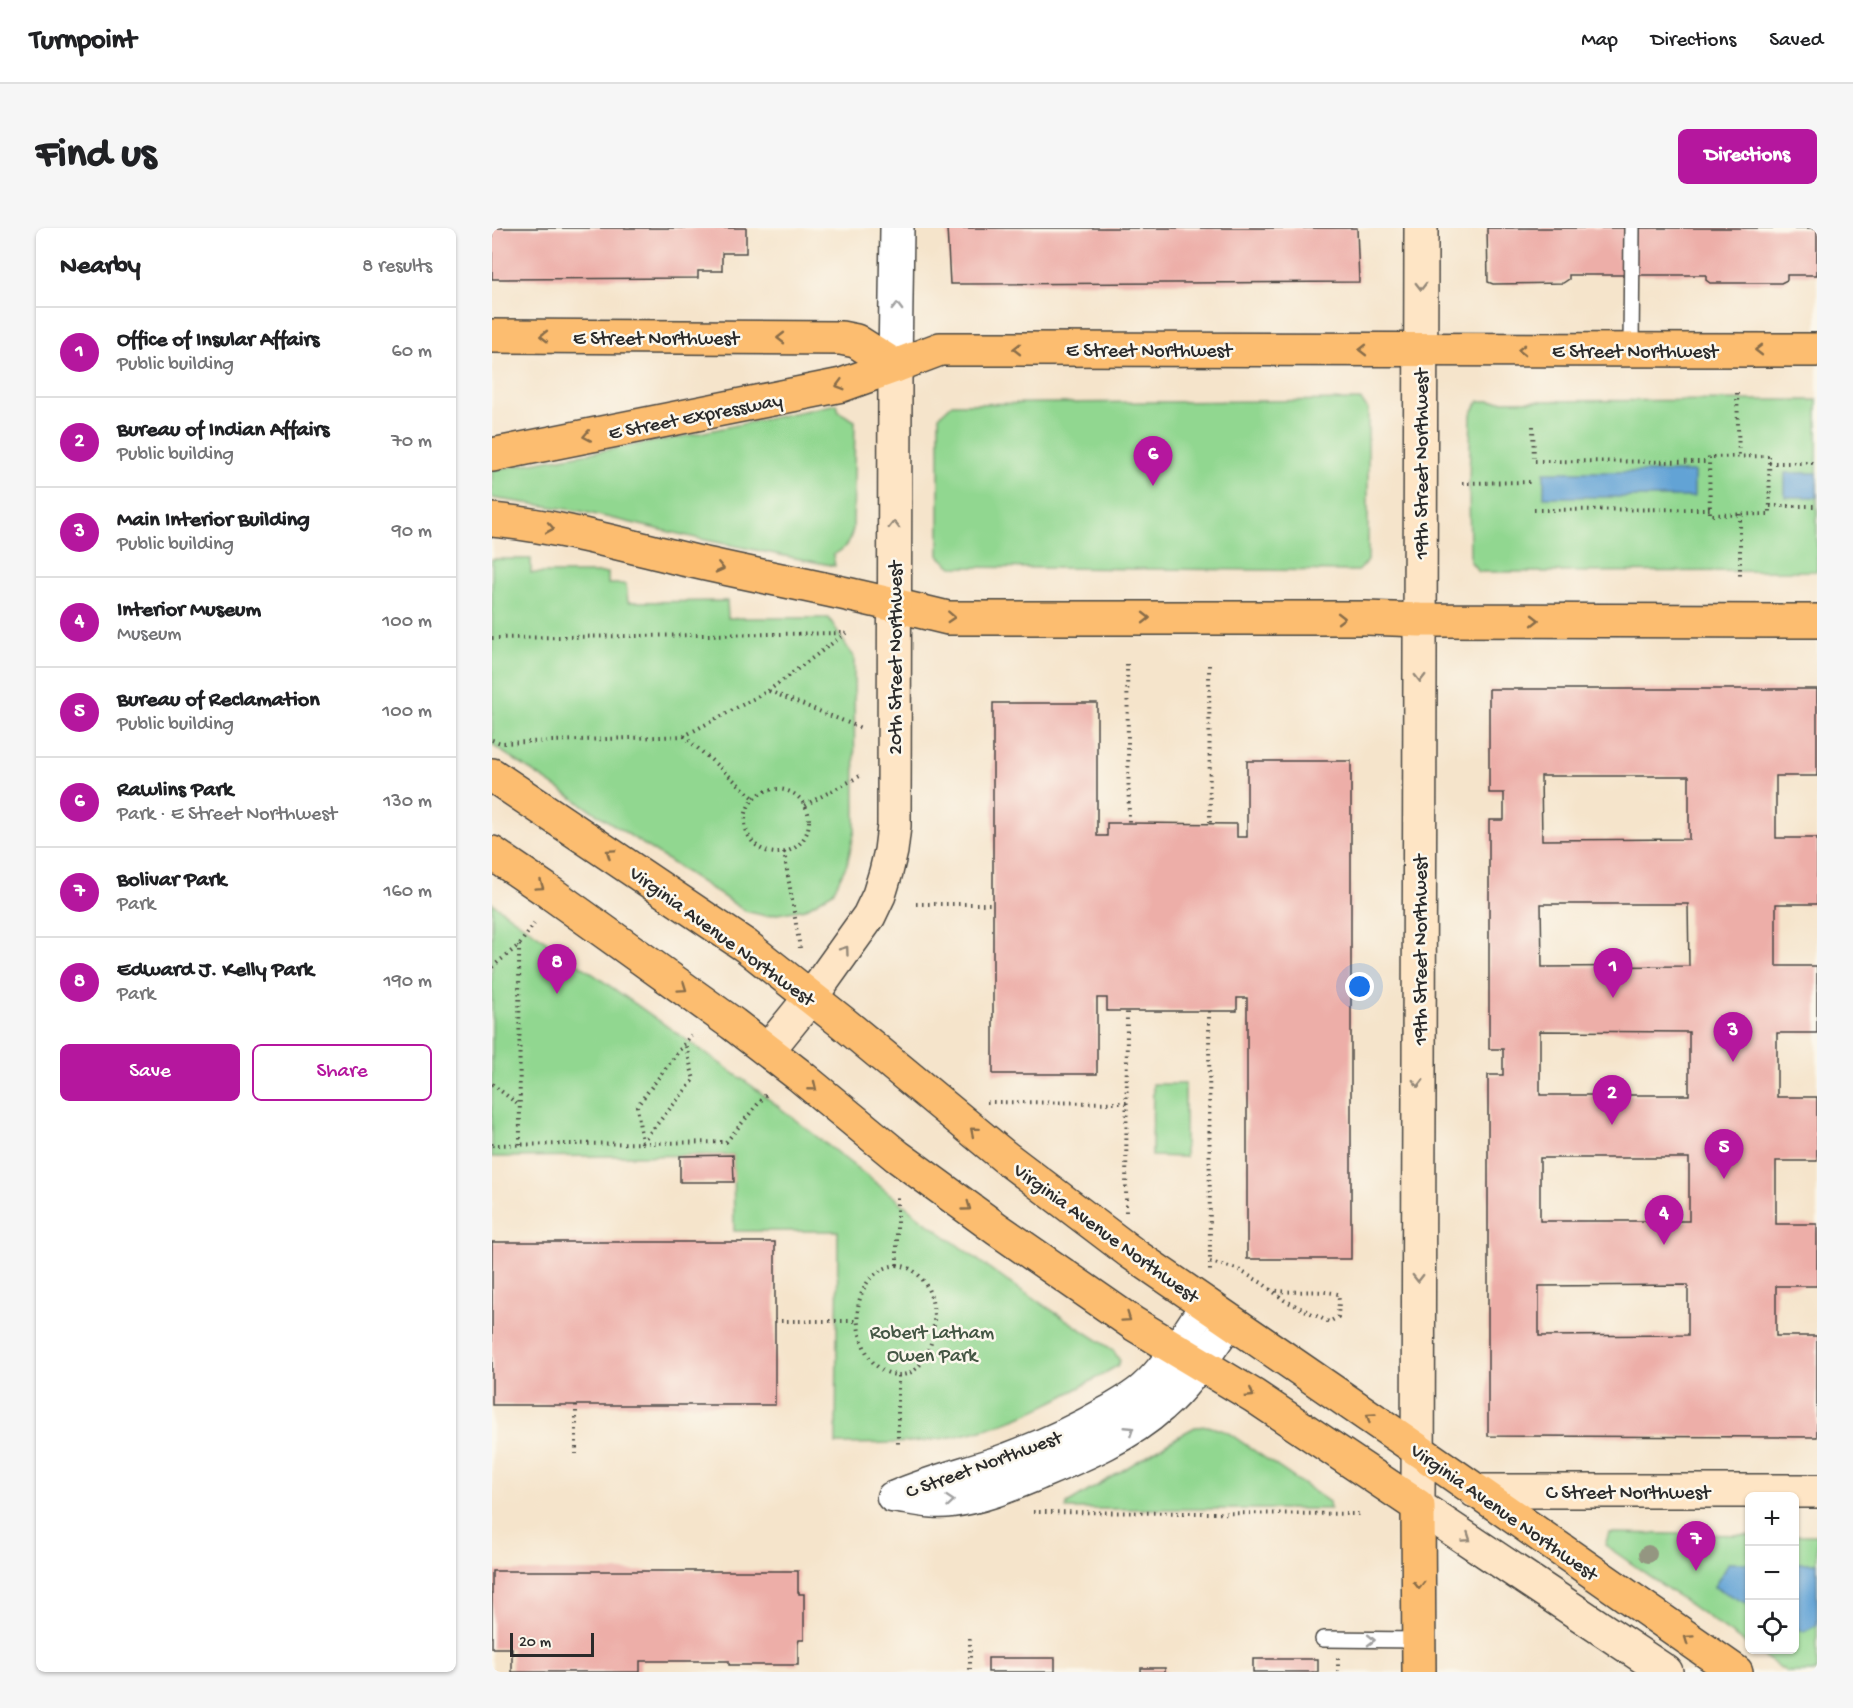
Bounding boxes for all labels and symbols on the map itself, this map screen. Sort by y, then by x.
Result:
one-way arrow [1415,282,1427,291]
one-way arrow [890,303,903,312]
street label: E Street Northwest [573,329,741,352]
one-way arrow [540,330,549,342]
one-way arrow [777,332,786,344]
street label: E Street Northwest [1066,341,1234,364]
street label: E Street Northwest [1552,342,1720,365]
one-way arrow [1012,343,1021,355]
one-way arrow [1358,344,1367,356]
one-way arrow [1517,344,1526,356]
one-way arrow [1754,344,1763,356]
street label: 19th Street Northwest [1412,367,1435,560]
one-way arrow [835,378,846,390]
street label: E Street Expressway [607,390,785,447]
one-way arrow [583,429,593,442]
pin: 6 [1134,436,1172,486]
one-way arrow [888,521,900,530]
one-way arrow [545,522,554,534]
street label: 20th Street Northwest [886,559,909,755]
one-way arrow [715,560,725,573]
one-way arrow [946,611,955,624]
one-way arrow [1141,612,1150,624]
one-way arrow [1336,612,1345,624]
one-way arrow [1531,614,1540,626]
one-way arrow [1413,674,1426,683]
one-way arrow [605,849,616,860]
street label: 19th Street Northwest [1411,853,1434,1046]
street label: Virginia Avenue Northwest [623,862,820,1014]
one-way arrow [534,878,545,889]
pin: 8 [538,944,576,994]
one-way arrow [838,945,849,956]
pin: 1 [1594,948,1632,998]
your location [1345,972,1374,1001]
one-way arrow [677,981,688,992]
pin: 3 [1714,1012,1752,1062]
pin: 2 [1592,1076,1632,1125]
one-way arrow [806,1079,817,1090]
one-way arrow [1412,1079,1424,1088]
one-way arrow [970,1127,981,1138]
pin: 5 [1704,1130,1744,1179]
street label: Virginia Avenue Northwest [1007,1159,1204,1311]
pin: 4 [1644,1196,1684,1245]
one-way arrow [960,1200,971,1211]
one-way arrow [1412,1274,1424,1283]
one-way arrow [1120,1311,1131,1322]
park label: Robert Latham Owen Park [870,1323,994,1369]
one-way arrow [1244,1387,1255,1398]
one-way arrow [1366,1413,1377,1424]
one-way arrow [1124,1426,1135,1437]
street label: C Street Northwest [903,1427,1067,1505]
street label: Virginia Avenue Northwest [1404,1440,1603,1588]
street label: C Street Northwest [1546,1483,1712,1506]
one-way arrow [946,1495,955,1508]
pin: 7 [1676,1522,1716,1571]
one-way arrow [1461,1531,1471,1543]
one-way arrow [1413,1581,1425,1590]
scale bar [510,1630,594,1658]
one-way arrow [1366,1634,1375,1646]
one-way arrow [1683,1635,1694,1646]

